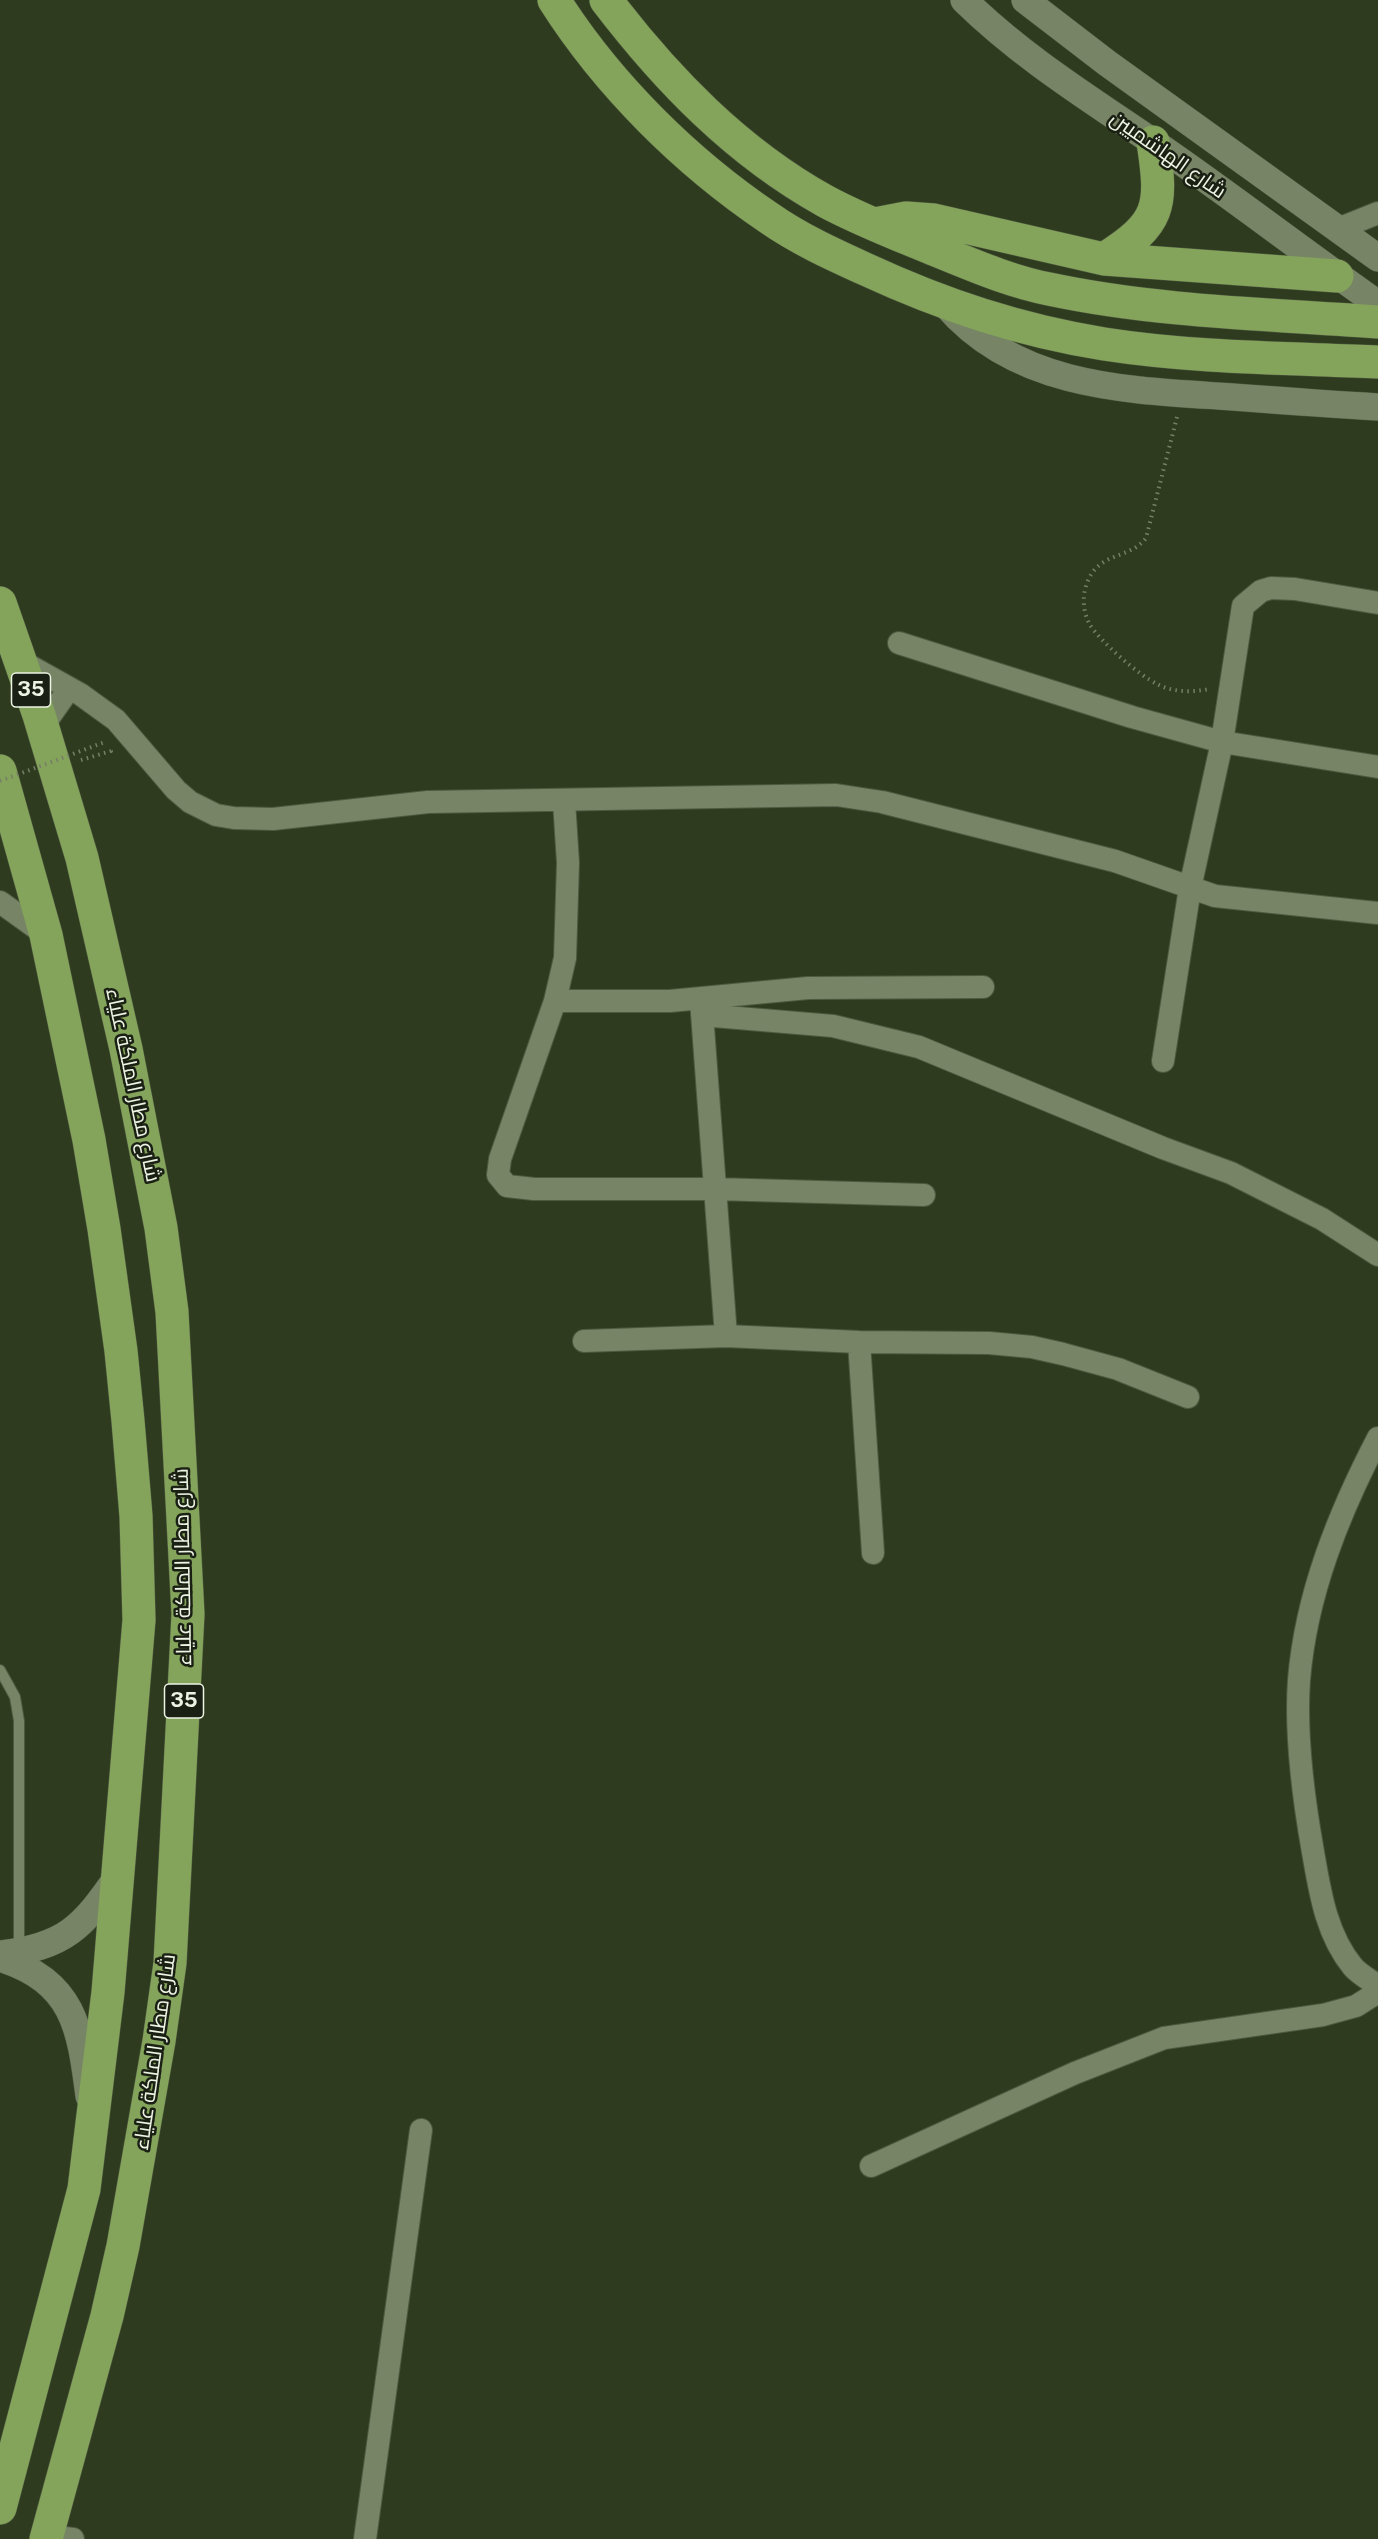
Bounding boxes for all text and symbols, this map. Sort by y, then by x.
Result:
street label: شارع الهاشميين [1105,106,1231,204]
road number: 35 [12,673,51,707]
street label: شارع مطار الملكة علياء [100,986,166,1184]
street label: شارع مطار الملكة علياء [169,1468,197,1666]
road number: 35 [164,1684,204,1718]
street label: شارع مطار الملكة علياء [129,1952,181,2152]

